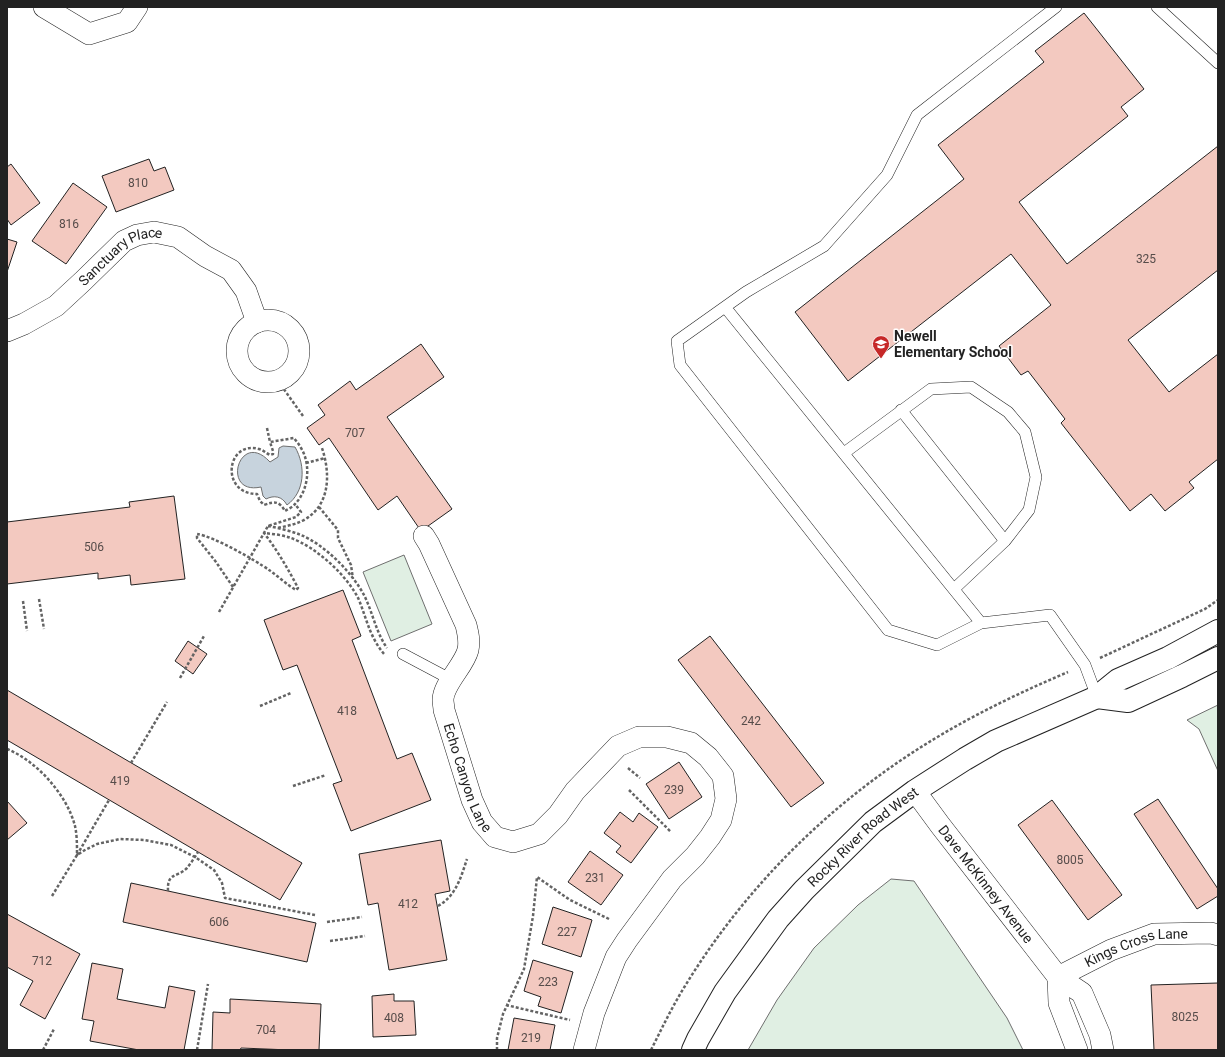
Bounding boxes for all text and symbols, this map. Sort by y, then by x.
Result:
house number: 810 [128,176,148,190]
house number: 816 [59,217,79,231]
street label: Sanctuary Place [75,224,164,289]
house number: 325 [1136,252,1156,266]
place label: Newell Elementary School [894,328,1012,360]
school or university icon: Newell Elementary School [871,334,891,359]
house number: 707 [345,426,365,440]
house number: 506 [84,540,104,554]
house number: 418 [337,704,357,718]
house number: 242 [741,714,761,728]
street label: Echo Canyon Lane [441,721,495,835]
house number: 419 [110,774,130,788]
house number: 239 [664,783,684,797]
street label: Rocky River Road West [804,783,922,890]
street label: Dave McKinney Avenue [935,822,1037,946]
house number: 8005 [1057,853,1084,867]
house number: 231 [585,871,605,885]
house number: 412 [398,897,418,911]
house number: 606 [209,915,229,929]
house number: 227 [557,925,577,939]
street label: Kings Cross Lane [1082,925,1188,970]
house number: 712 [32,954,52,968]
house number: 223 [538,975,558,989]
house number: 8025 [1172,1010,1199,1024]
house number: 408 [384,1011,404,1025]
house number: 704 [256,1023,276,1037]
house number: 219 [521,1031,541,1045]

